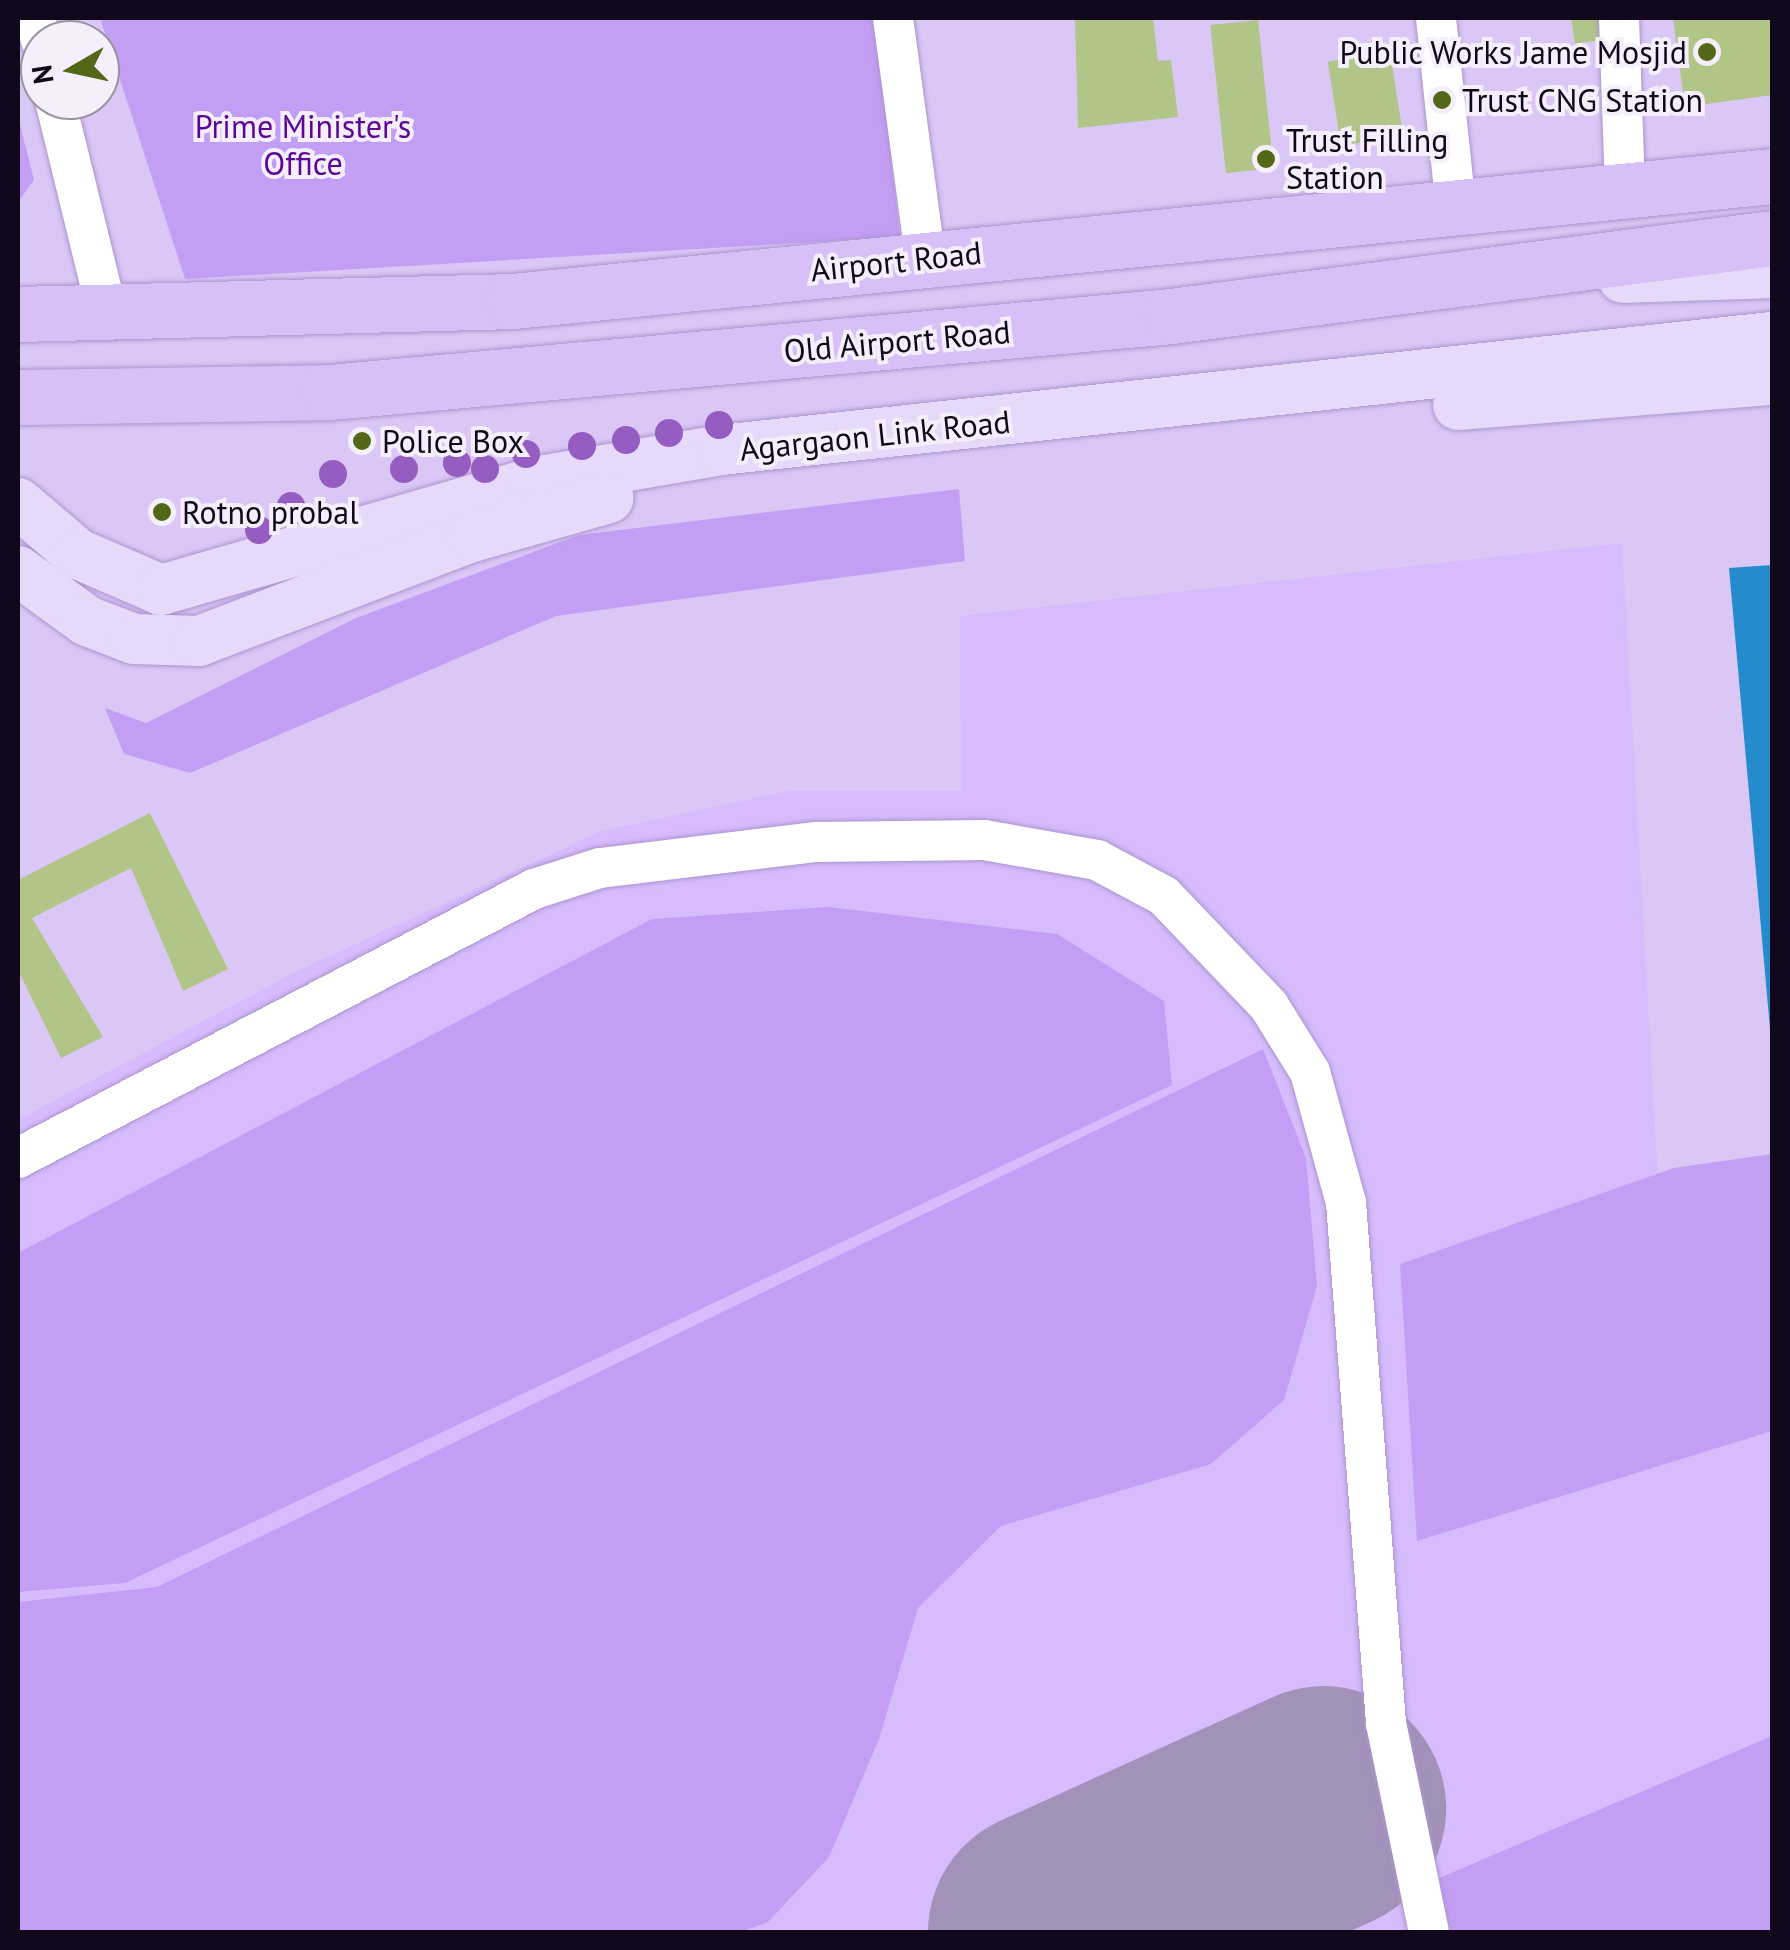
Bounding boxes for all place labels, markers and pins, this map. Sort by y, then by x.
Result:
place label: Public Works Jame Mosjid [1338,33,1687,71]
marker: Public Works Jame Mosjid [1696,41,1718,63]
place label: Trust CNG Station [1462,81,1703,119]
marker: Trust CNG Station [1431,89,1453,111]
place label: Trust Filling Station [1286,122,1448,197]
marker: Trust Filling Station [1255,148,1277,170]
place label: Police Box [382,422,524,460]
marker: Police Box [351,430,373,452]
place label: Rotno probal [182,493,359,531]
marker: Rotno probal [151,501,173,523]

